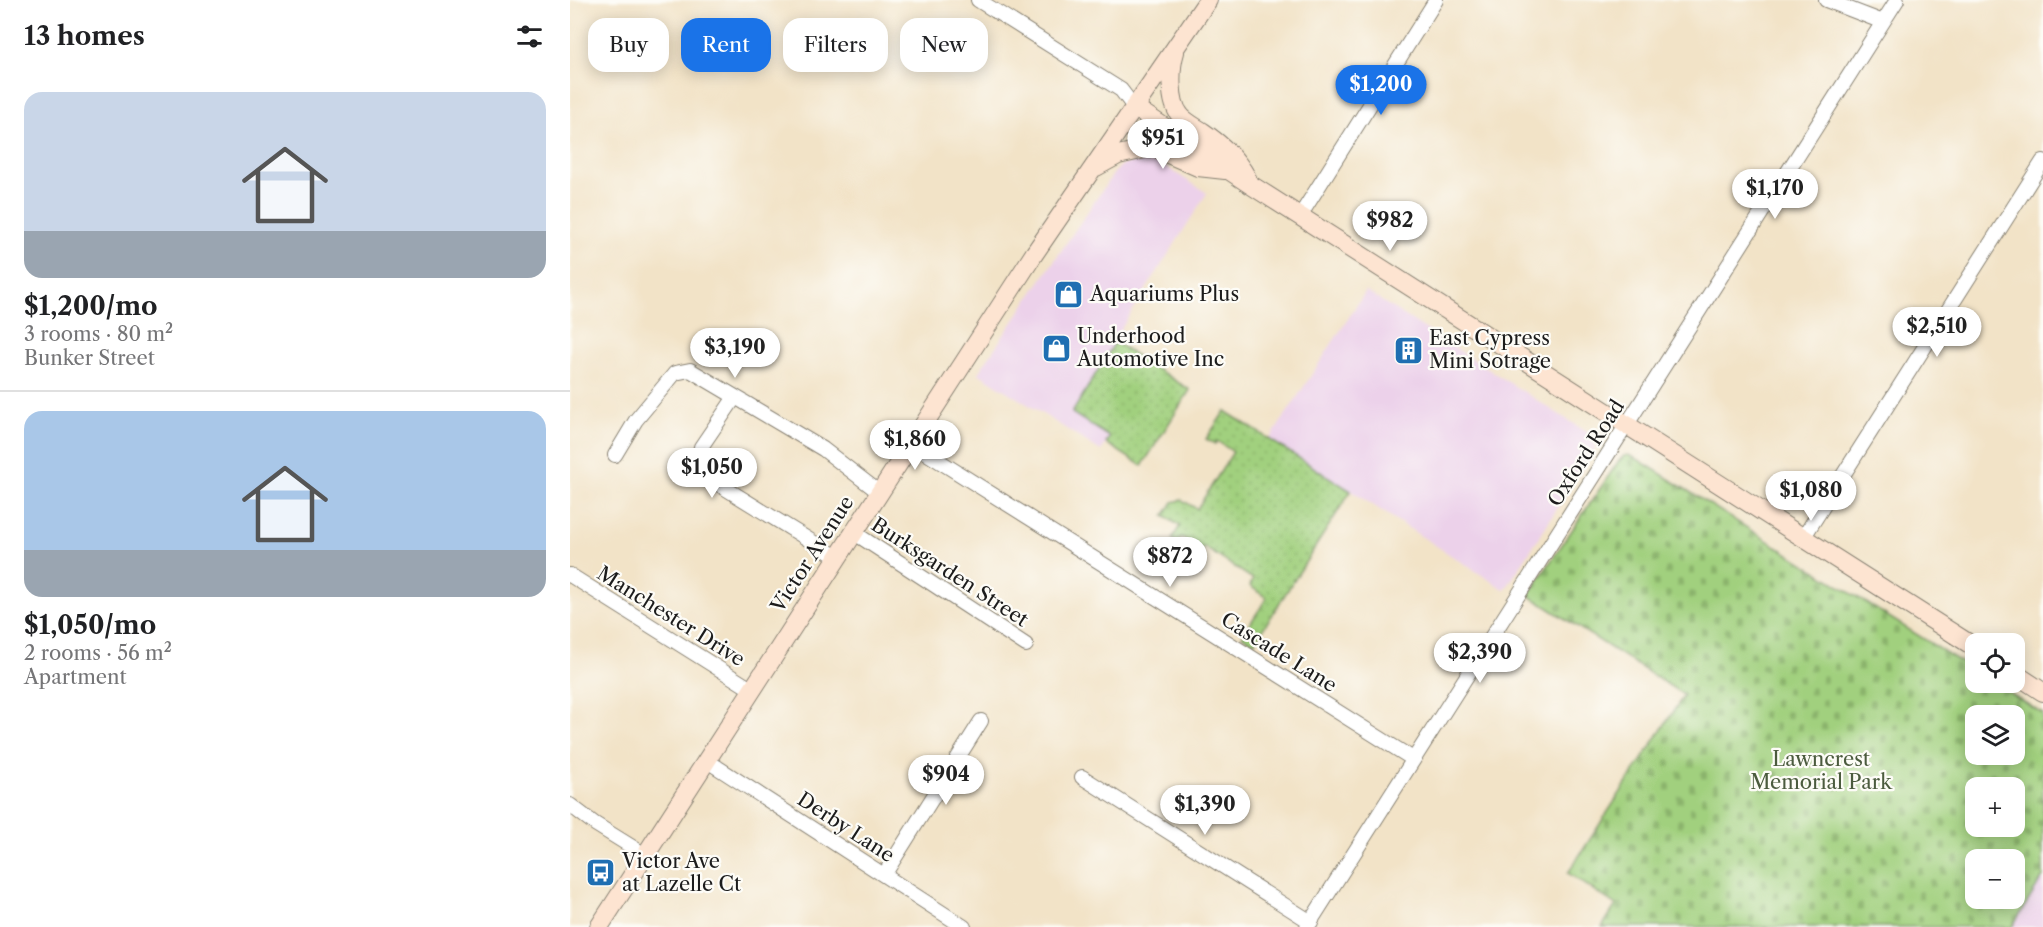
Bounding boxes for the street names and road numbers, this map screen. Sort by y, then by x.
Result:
street label: Oxford Road [1543,395,1629,511]
street label: Victor Avenue [765,491,859,618]
street label: Burksgarden Street [867,512,1033,632]
street label: Manchester Drive [593,561,749,671]
street label: Cascade Lane [1217,607,1341,697]
street label: Derby Lane [793,787,899,867]

